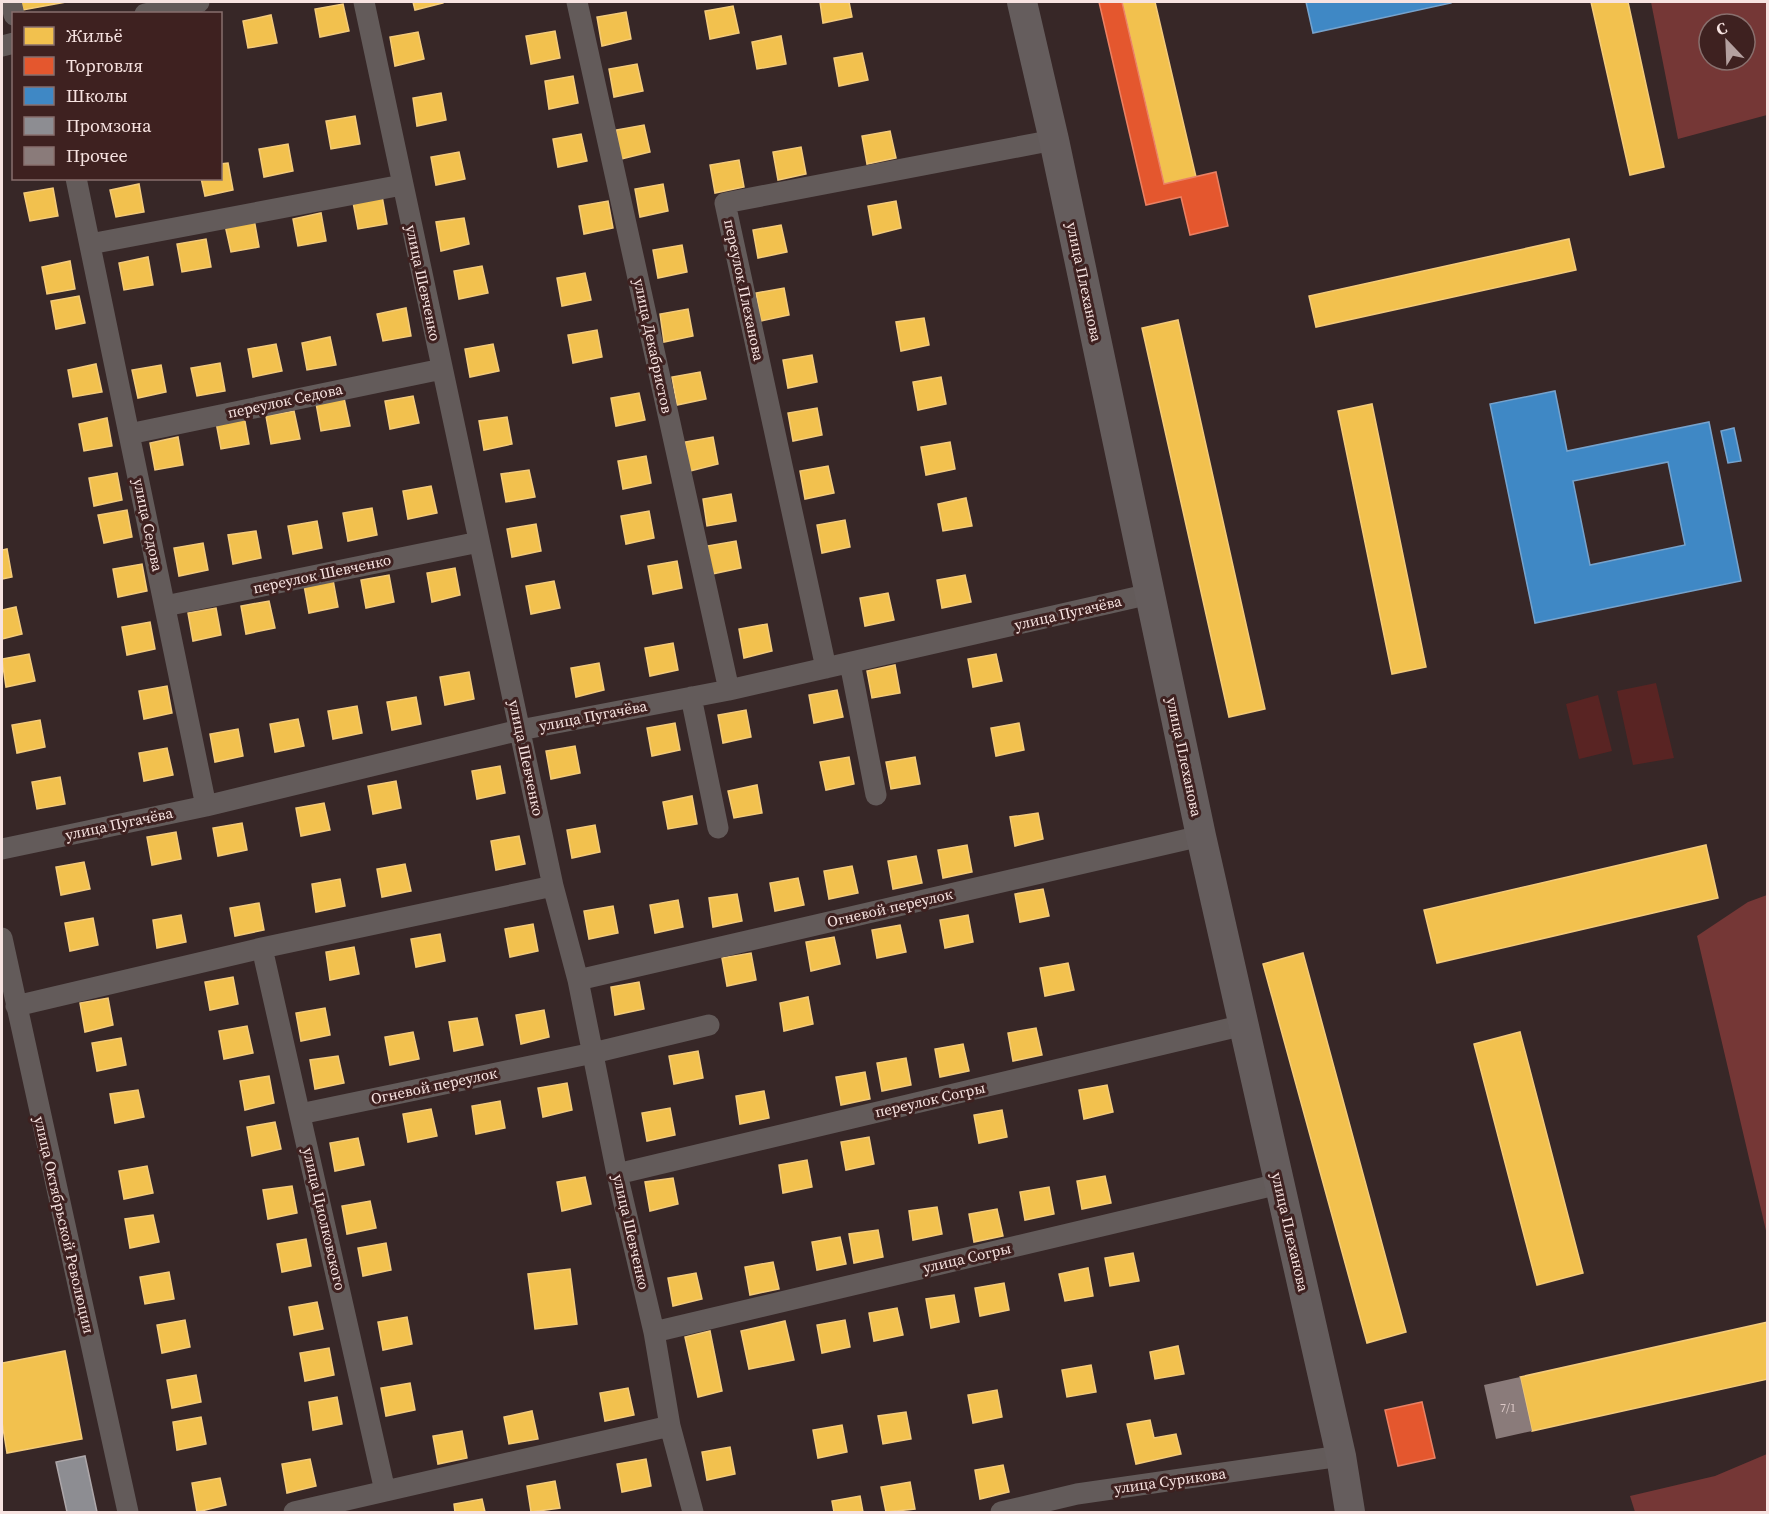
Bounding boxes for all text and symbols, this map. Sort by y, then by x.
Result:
legend [12,12,222,180]
north arrow [1697,12,1757,72]
text: С [1712,16,1730,40]
text: Жильё [66,23,123,48]
text: Торговля [66,53,143,78]
text: Школы [66,83,128,108]
text: Промзона [66,113,152,138]
text: Прочее [66,143,128,168]
street label: переулок Плеханова [719,217,770,363]
street label: улица Плеханова [1062,220,1107,344]
street label: улица Шевченко [401,223,446,343]
street label: улица Декабристов [629,277,678,415]
street label: переулок Седова [225,378,345,423]
street label: улица Седова [128,476,169,574]
street label: переулок Шевченко [251,549,393,598]
street label: улица Пугачёва [1012,590,1124,635]
street label: улица Пугачёва [537,695,649,736]
street label: улица Плеханова [1162,695,1207,819]
street label: улица Шевченко [504,698,549,818]
street label: улица Пугачёва [63,802,175,845]
street label: Огневой переулок [825,883,955,932]
street label: Огневой переулок [369,1062,500,1109]
street label: переулок Согры [873,1077,987,1122]
street label: улица Октябрьской Революции [29,1114,100,1336]
street label: улица Циолковского [298,1145,351,1292]
street label: улица Плеханова [1267,1170,1314,1294]
street label: улица Шевченко [608,1172,655,1292]
street label: улица Согры [921,1237,1013,1278]
house number: 7/1 [1500,1400,1516,1416]
street label: улица Сурикова [1113,1462,1228,1499]

